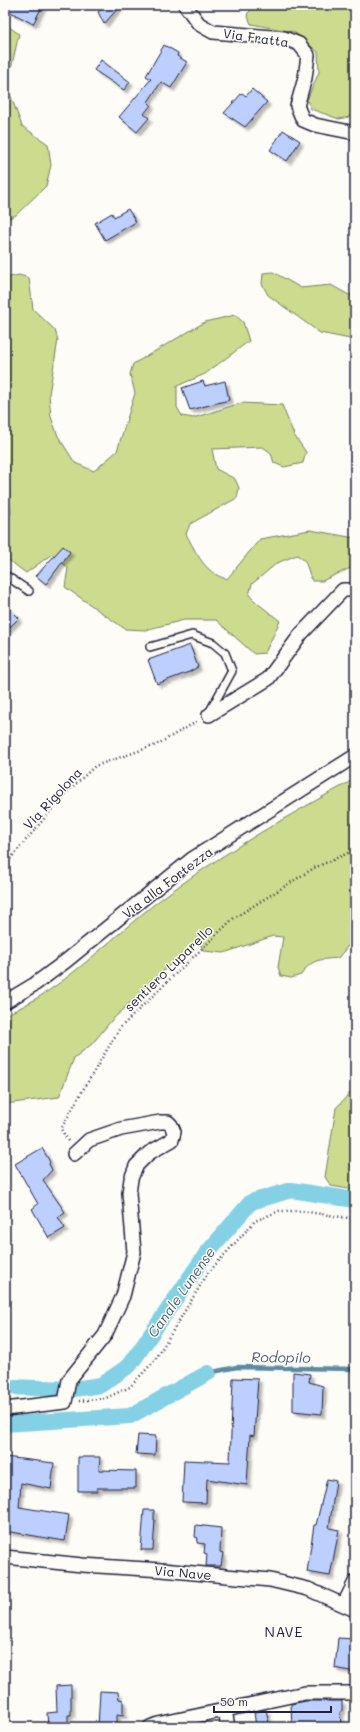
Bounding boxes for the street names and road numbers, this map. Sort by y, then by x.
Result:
street label: Via Fratta [222,24,290,50]
street label: Via Rigolona [19,764,85,832]
street label: Via alla Fortezza [118,842,216,922]
street label: sentiero Luparello [120,921,216,1015]
street label: Via Nave [154,1561,212,1583]

